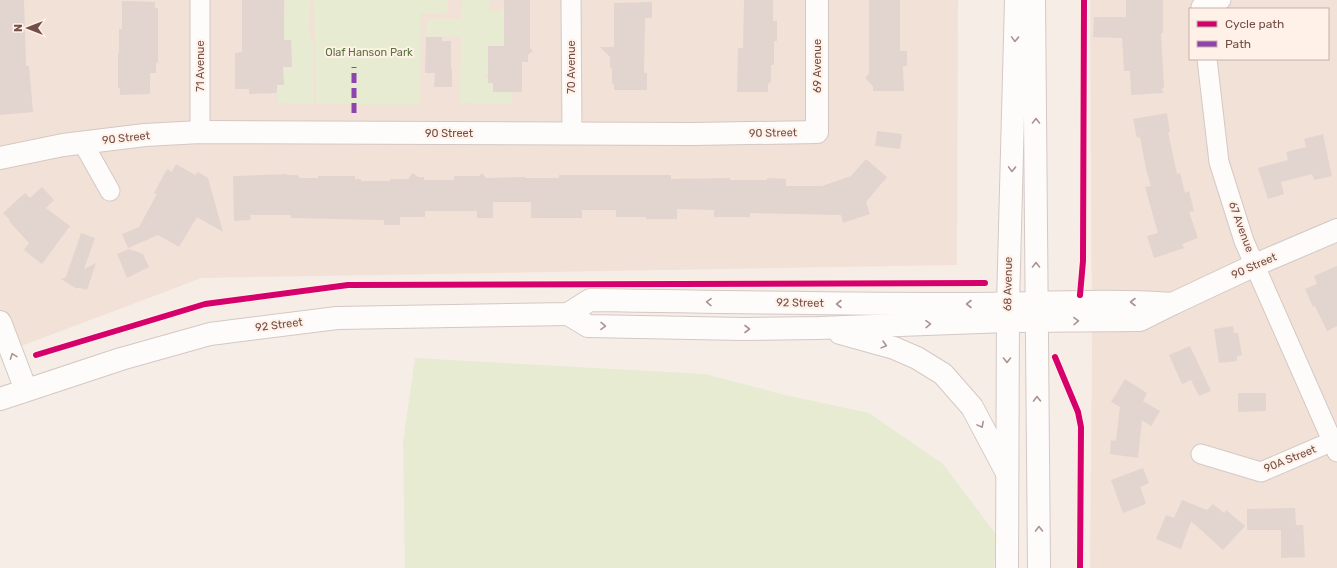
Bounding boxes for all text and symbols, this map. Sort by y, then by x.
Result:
north arrow [8,8,48,48]
legend [1189,8,1329,60]
text: Cycle path [1225,17,1284,31]
text: N [12,24,25,32]
one-way arrow [1011,36,1020,42]
text: Path [1225,37,1251,51]
street label: 69 Avenue [811,39,824,93]
street label: 71 Avenue [194,40,207,92]
street label: 70 Avenue [565,40,578,94]
park label: Olaf Hanson Park [325,46,413,59]
one-way arrow [1032,118,1040,124]
street label: 90 Street [749,126,798,140]
street label: 90 Street [425,127,474,140]
street label: 90 Street [101,129,151,147]
one-way arrow [1007,166,1016,172]
street label: 67 Avenue [1226,200,1256,254]
street label: 90 Street [1229,250,1279,282]
street label: 68 Avenue [1001,257,1015,311]
one-way arrow [1032,262,1041,268]
street label: 92 Street [776,296,825,310]
one-way arrow [706,298,712,306]
one-way arrow [1130,298,1136,306]
one-way arrow [836,300,842,308]
one-way arrow [966,300,972,308]
street label: 92 Street [255,316,304,334]
one-way arrow [1073,317,1079,325]
one-way arrow [925,320,931,328]
one-way arrow [600,322,606,331]
one-way arrow [744,324,750,333]
one-way arrow [880,341,887,349]
one-way arrow [10,352,18,359]
one-way arrow [1003,357,1011,363]
one-way arrow [1033,396,1041,402]
one-way arrow [976,421,984,428]
street label: 90A Street [1262,442,1319,475]
one-way arrow [1035,526,1043,532]

